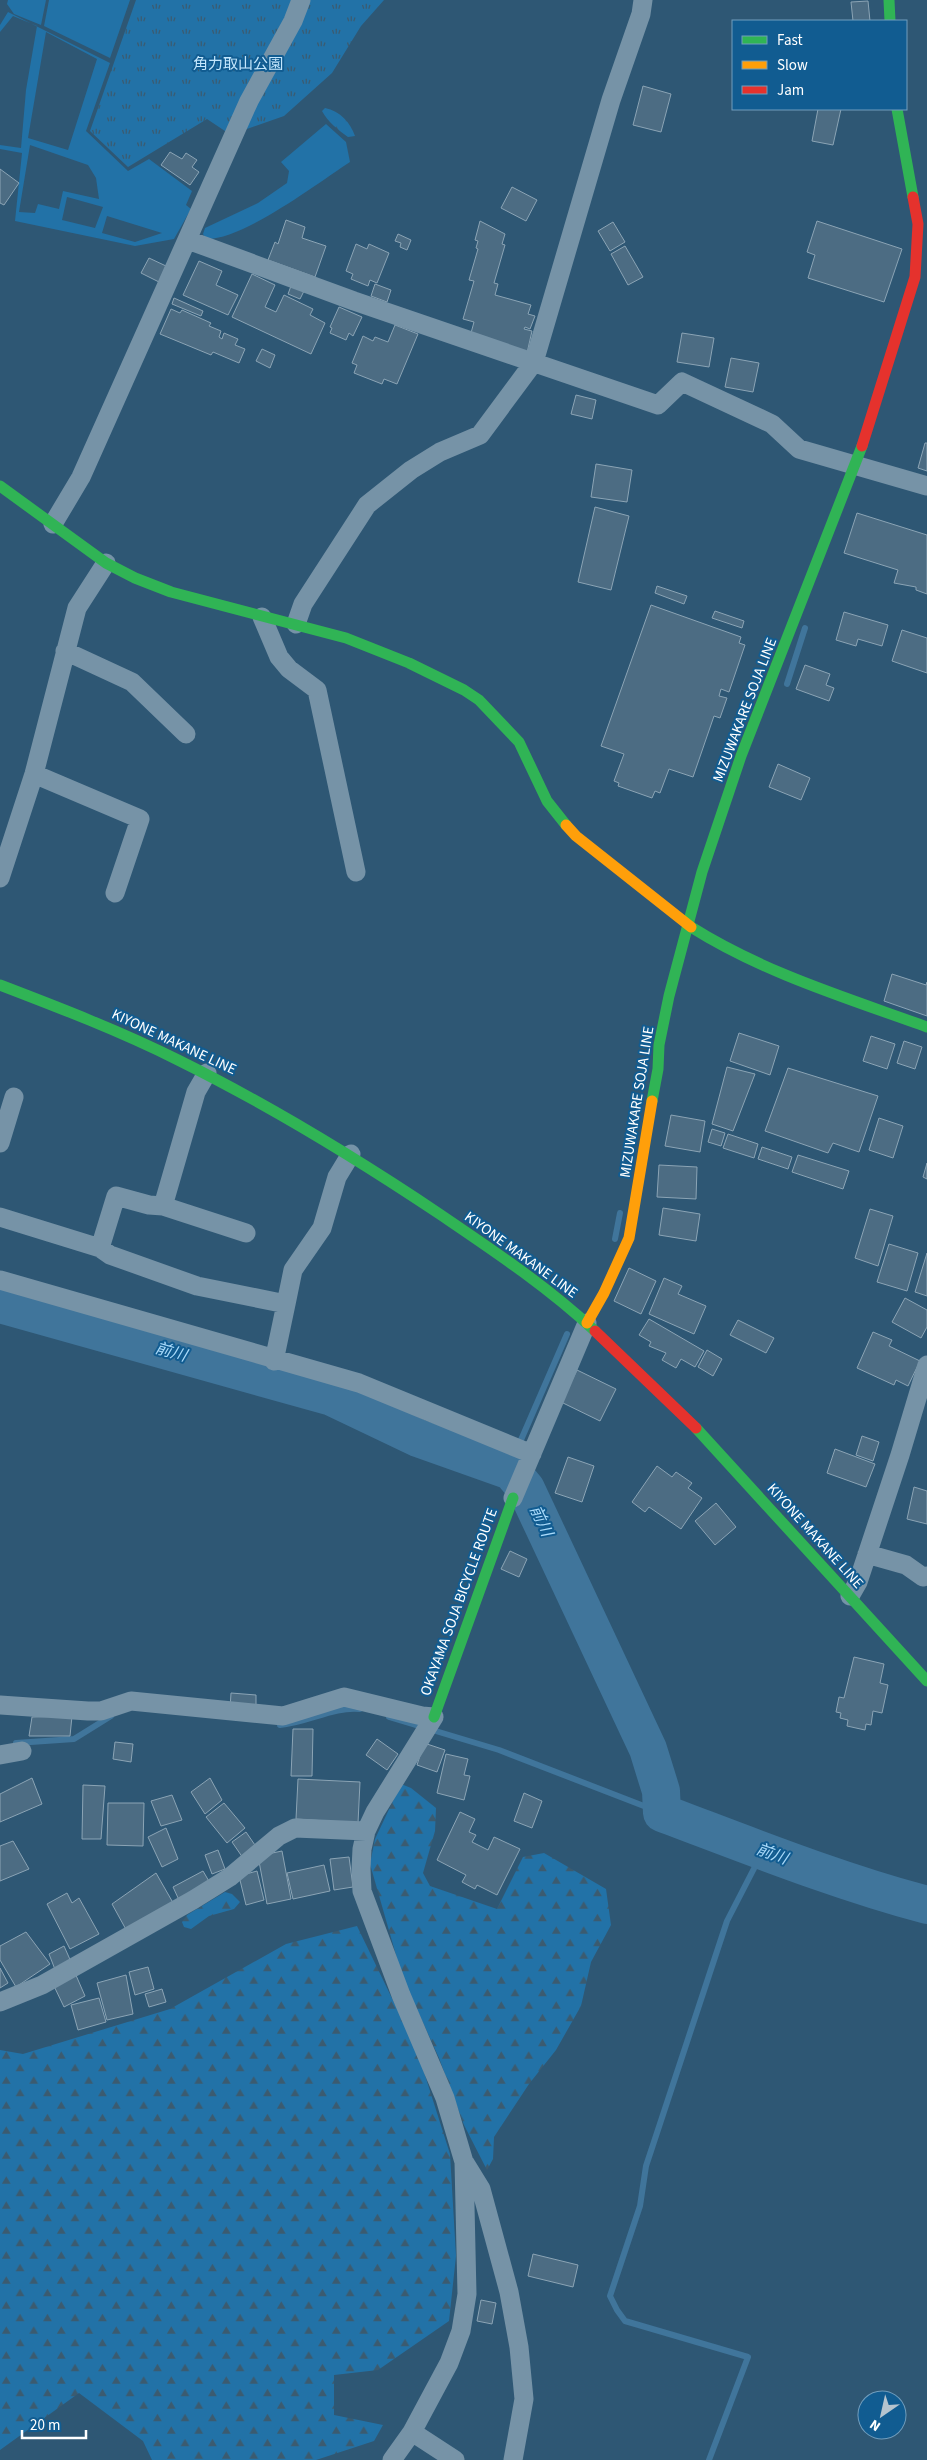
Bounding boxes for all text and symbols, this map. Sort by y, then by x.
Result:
legend [732,20,907,110]
text: Fast [777,30,803,51]
park label: 角力取山公園 [193,54,283,75]
text: Slow [777,55,808,76]
text: Jam [777,80,804,101]
street label: MIZUWAKARE SOJA LINE [708,635,782,785]
street label: KIYONE MAKANE LINE [108,1004,240,1080]
street label: MIZUWAKARE SOJA LINE [615,1025,659,1179]
street label: KIYONE MAKANE LINE [460,1207,582,1303]
water label: 前川 [153,1337,191,1368]
street label: KIYONE MAKANE LINE [762,1479,868,1593]
water label: 前川 [524,1502,559,1542]
street label: OKAYAMA SOJA BICYCLE ROUTE [415,1505,503,1699]
water label: 前川 [753,1838,793,1870]
north arrow [857,2390,907,2440]
scale bar [22,2408,86,2440]
text: N [866,2414,885,2436]
text: 20 m [30,2415,60,2436]

